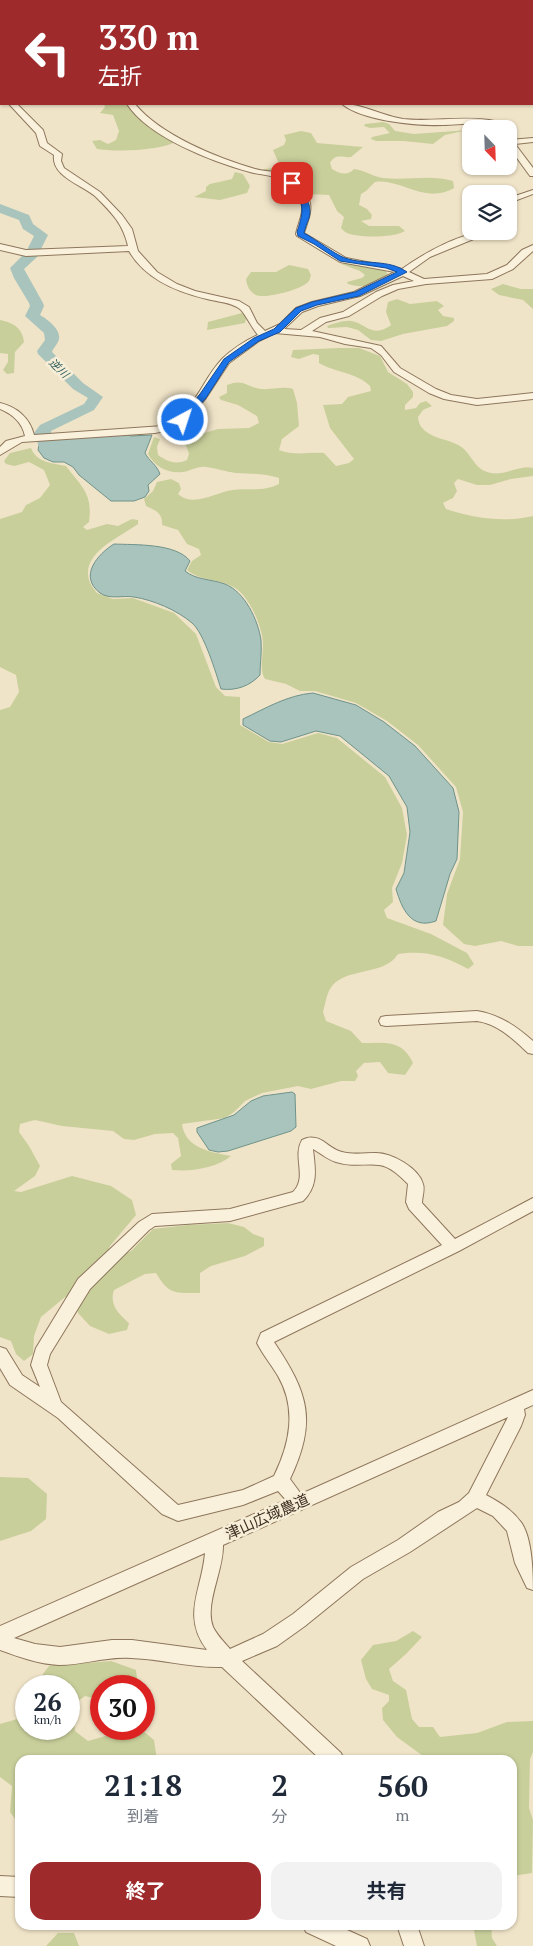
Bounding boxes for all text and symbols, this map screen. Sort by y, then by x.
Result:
text: 330 m [98,14,199,60]
icon: left [15,20,80,85]
text: 左折 [98,61,142,90]
north arrow [462,120,518,175]
map controls [462,120,517,240]
pin [271,162,313,204]
icon: arrive [278,169,306,197]
button: layers [462,185,517,240]
water label: 逆川 [46,355,72,381]
position arrow [156,393,208,445]
street label: 津山広域農道 [222,1489,312,1543]
speed limit sign: 30 [90,1675,155,1740]
text: 26 [33,1685,62,1718]
text: km/h [34,1712,61,1727]
text: 21:18 [104,1765,182,1805]
text: 2 [271,1765,288,1805]
text: 560 [377,1766,428,1806]
text: m [396,1804,409,1826]
text: 到着 [127,1805,159,1827]
text: 分 [272,1805,288,1827]
button: 終了 [30,1862,261,1920]
button: 共有 [271,1862,502,1920]

